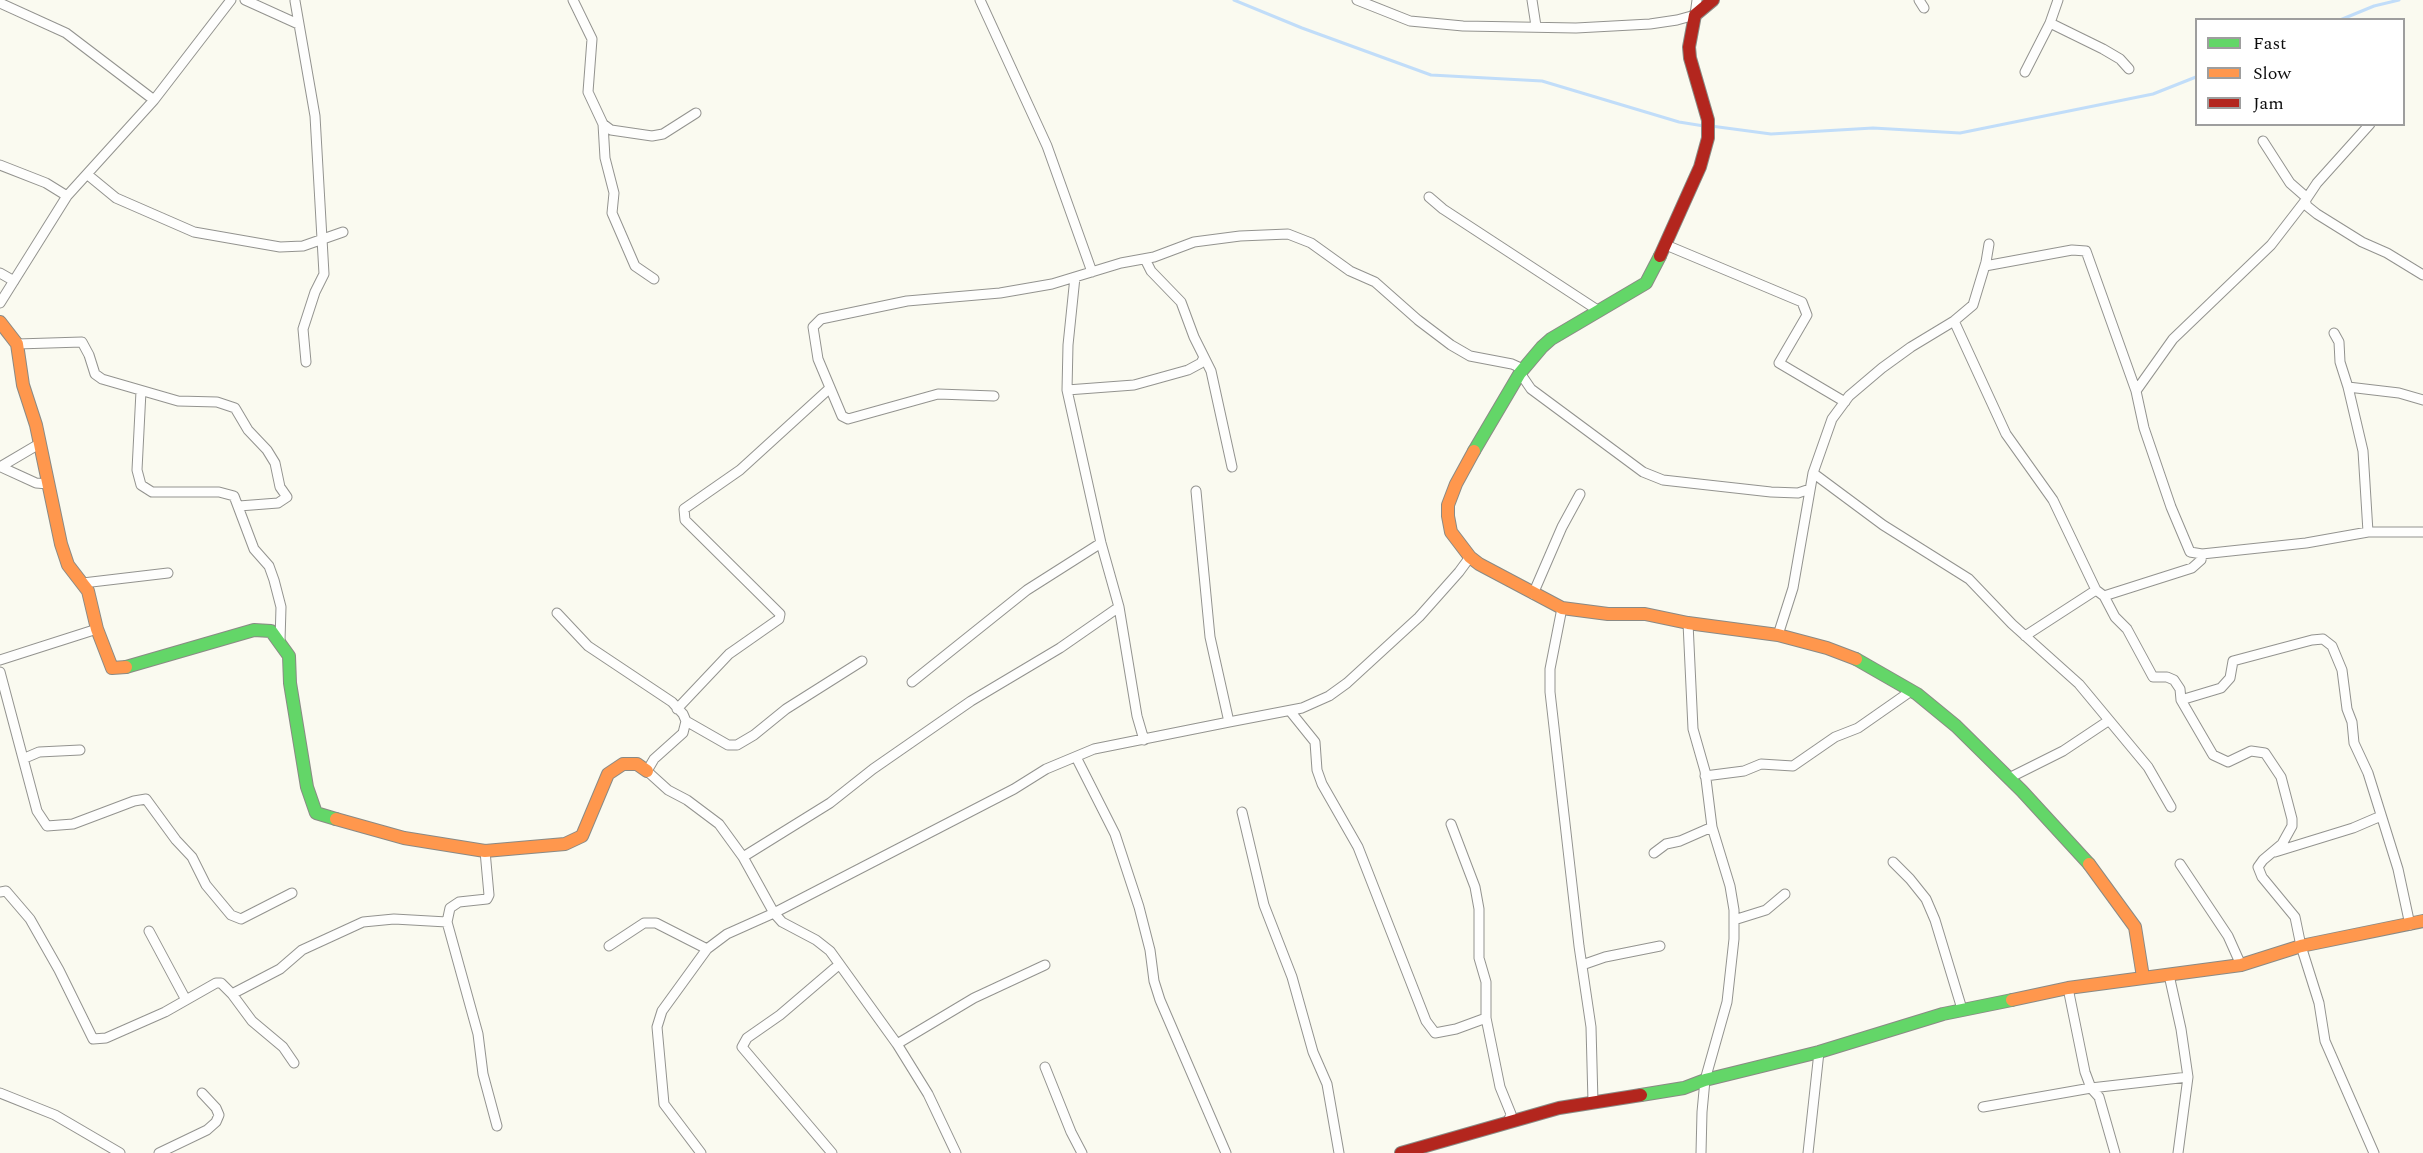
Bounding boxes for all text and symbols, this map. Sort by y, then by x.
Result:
legend [2195,18,2405,126]
text: Fast [2253,30,2286,57]
text: Slow [2253,60,2291,87]
text: Jam [2253,90,2284,117]

